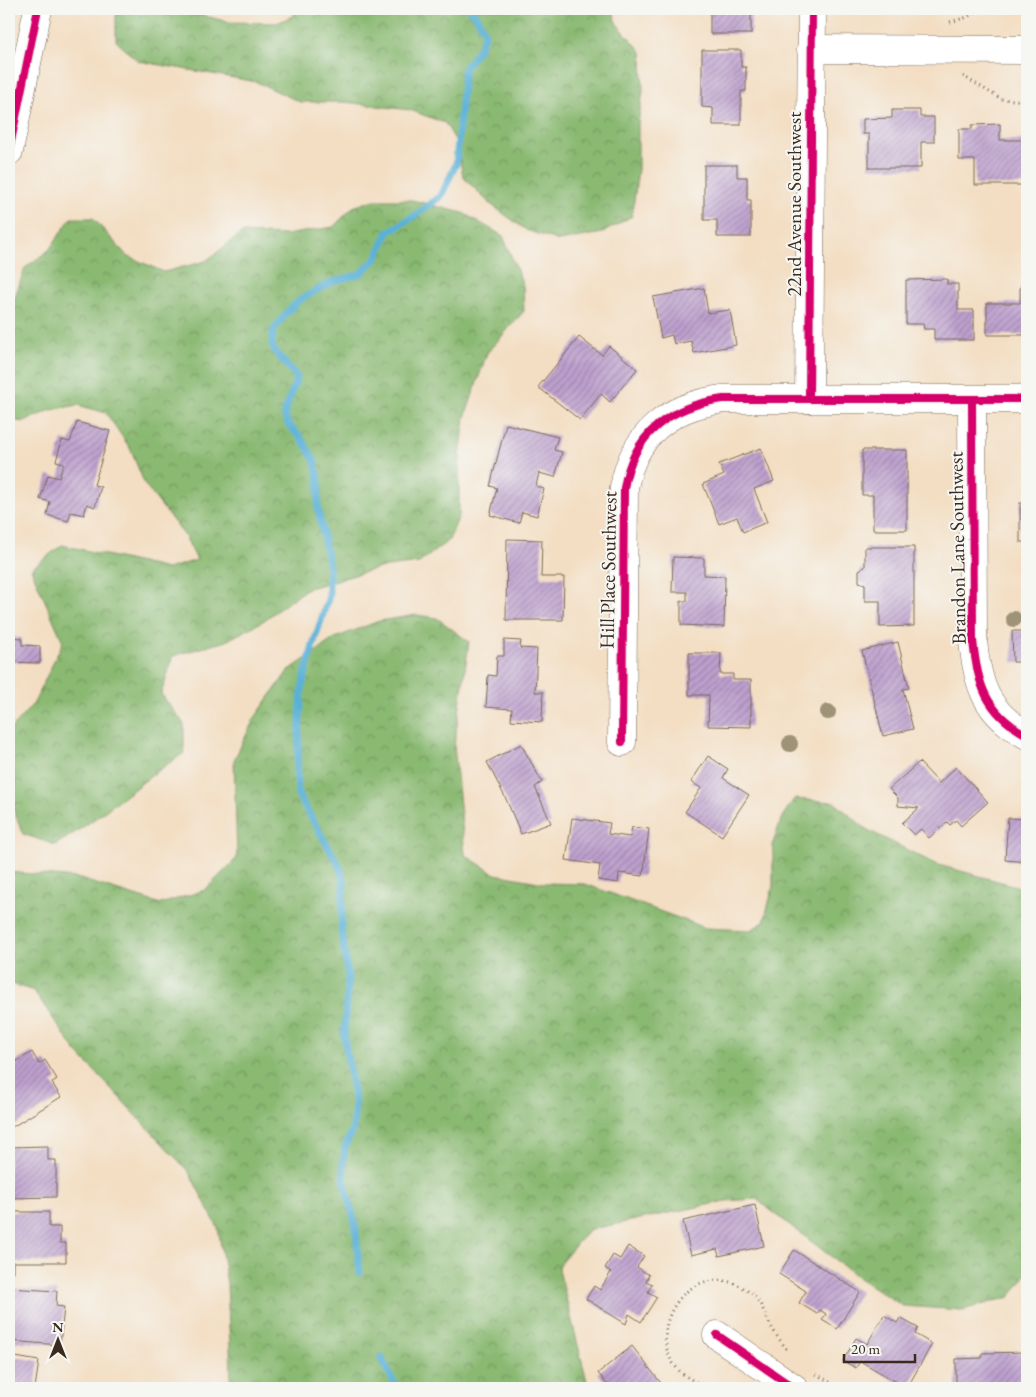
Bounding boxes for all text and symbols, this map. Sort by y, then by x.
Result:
street label: 22nd Avenue Southwest [781,111,807,296]
street label: Brandon Lane Southwest [942,451,972,645]
street label: Hill Place Southwest [594,490,622,649]
north arrow [32,1314,82,1364]
text: N [52,1318,64,1336]
scale bar [844,1332,915,1364]
text: 20 m [851,1339,880,1358]

